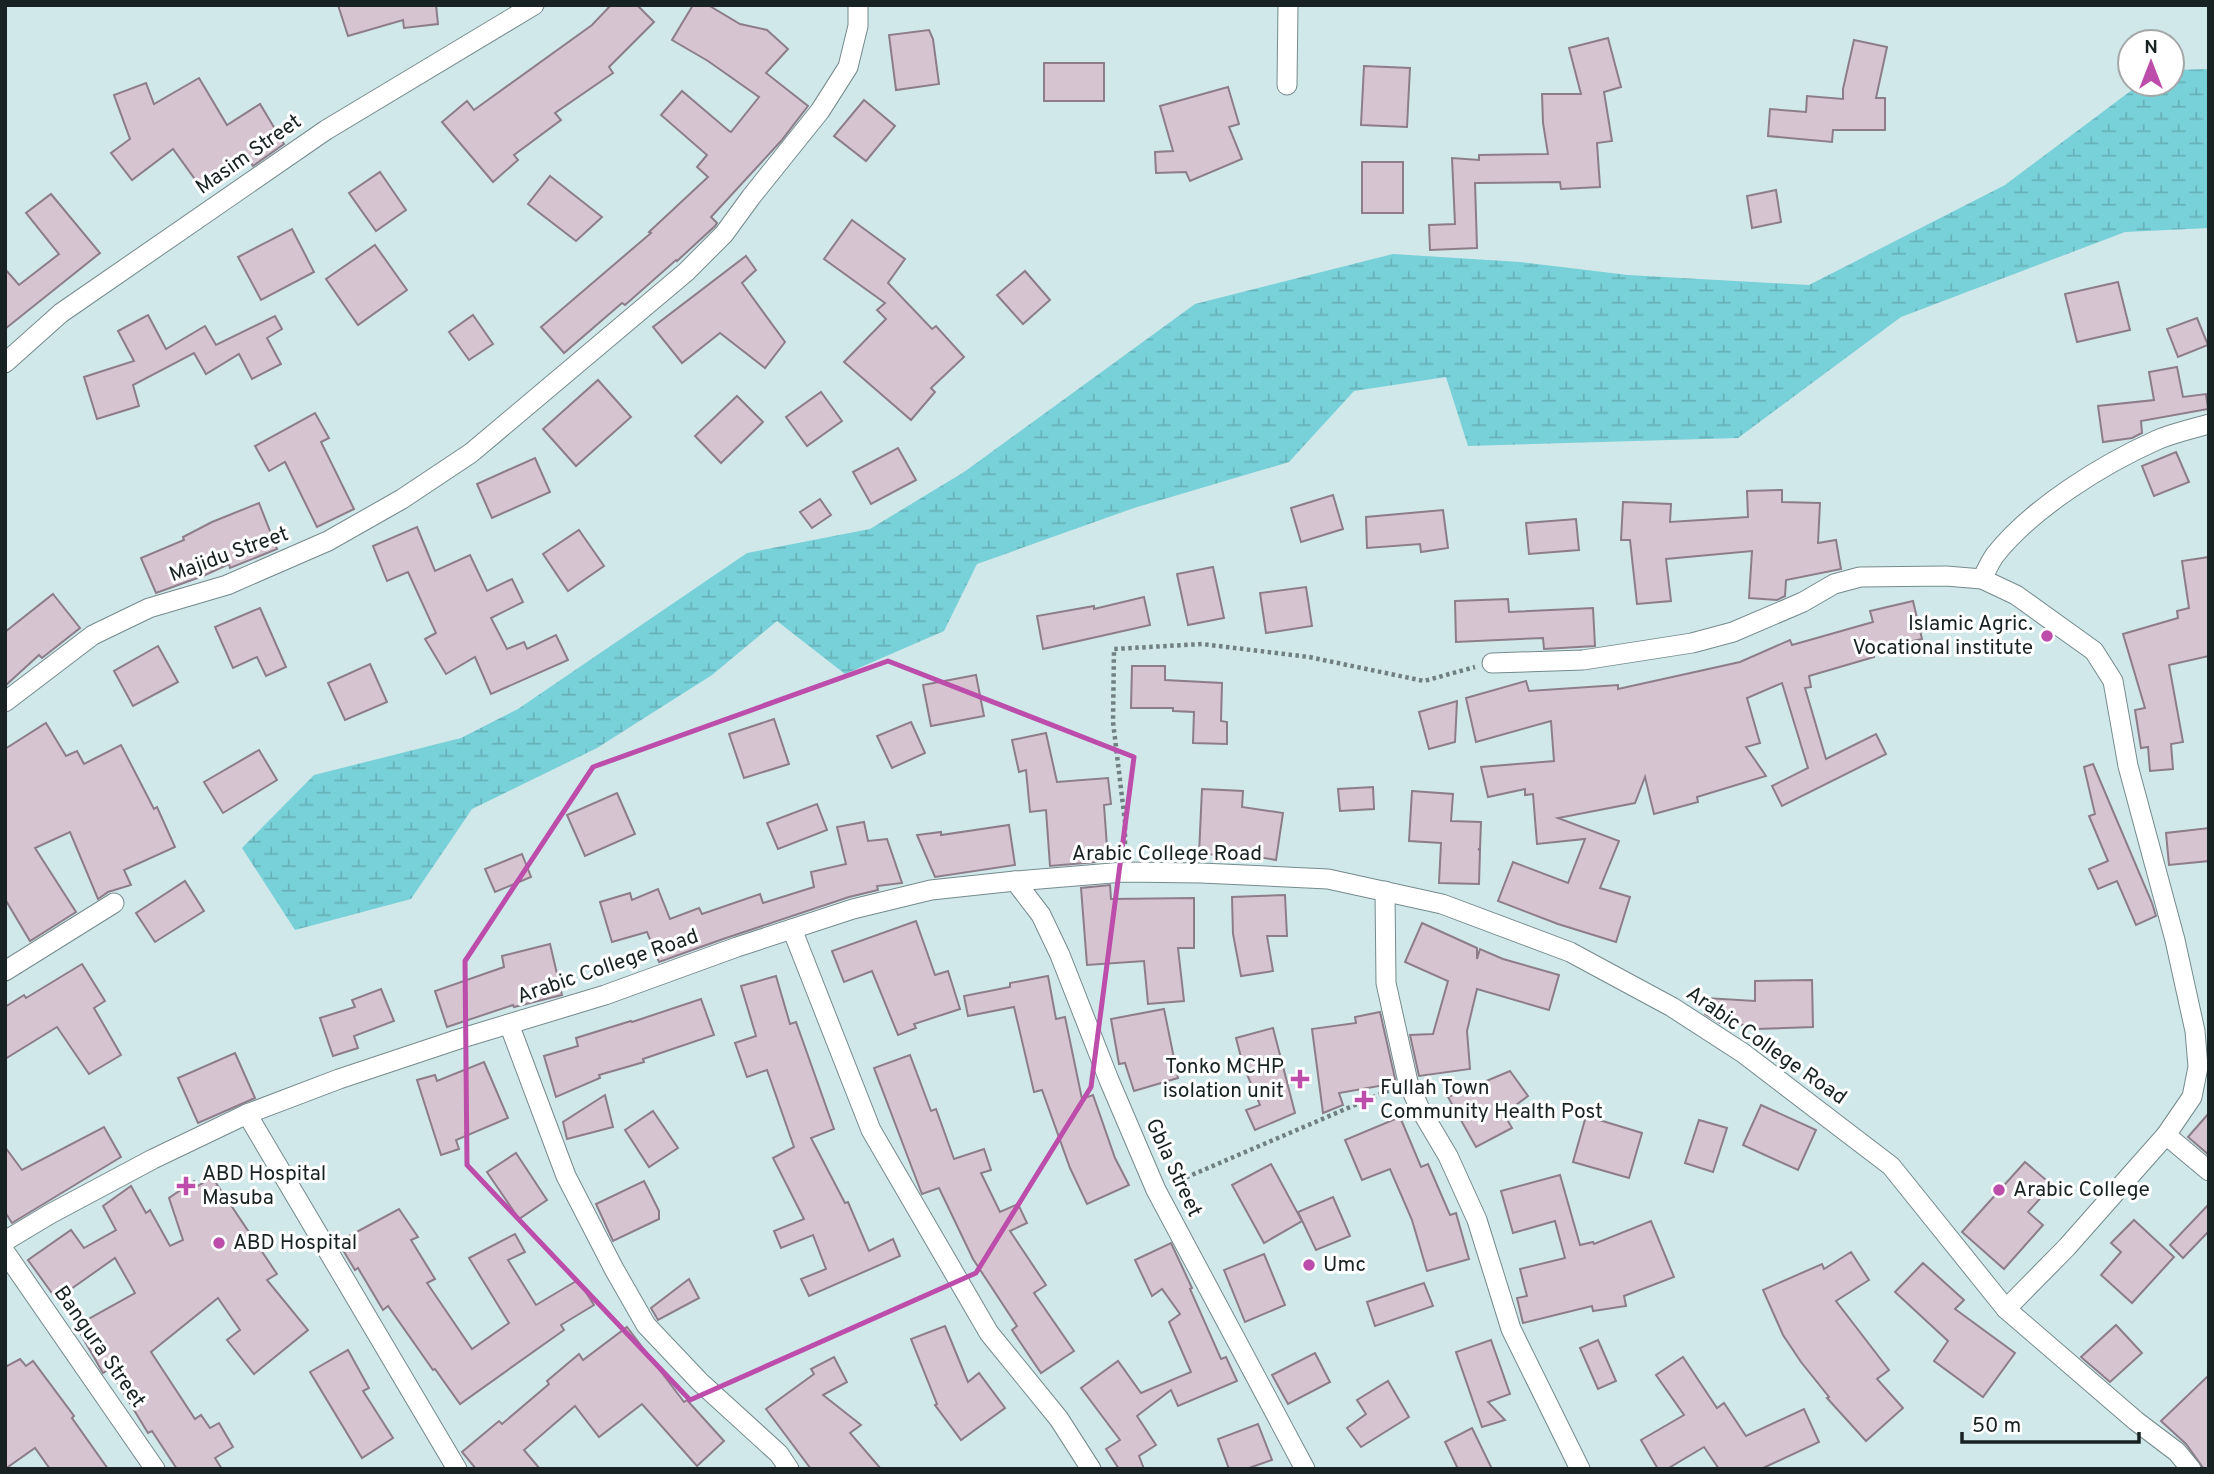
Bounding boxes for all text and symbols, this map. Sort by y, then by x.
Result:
north arrow [2116,28,2186,98]
text: N [2144,36,2158,60]
street label: Masim Street [191,109,307,201]
street label: Majidu Street [166,521,292,589]
place label: Islamic Agric. Vocational institute [1852,611,2033,662]
marker: Islamic Agric. Vocational institute [2039,628,2055,644]
street label: Arabic College Road [1072,841,1262,868]
street label: Arabic College Road [514,923,702,1011]
street label: Arabic College Road [1680,980,1852,1112]
place label: Tonko MCHP isolation unit [1163,1054,1284,1105]
marker: Tonko MCHP isolation unit [1290,1069,1310,1089]
place label: Fullah Town Community Health Post [1380,1075,1603,1126]
marker: Fullah Town Community Health Post [1354,1090,1374,1110]
street label: Gbla Street [1138,1114,1208,1222]
place label: ABD Hospital Masuba [202,1161,326,1212]
marker: ABD Hospital Masuba [176,1176,196,1196]
place label: Arabic College [2013,1177,2150,1204]
marker: Arabic College [1991,1182,2007,1198]
place label: ABD Hospital [233,1230,357,1257]
marker: ABD Hospital [211,1235,227,1251]
place label: Umc [1323,1252,1366,1279]
marker: Umc [1301,1257,1317,1273]
street label: Bangura Street [47,1281,151,1413]
scale bar [1962,1400,2139,1444]
text: 50 m [1972,1413,2021,1440]

